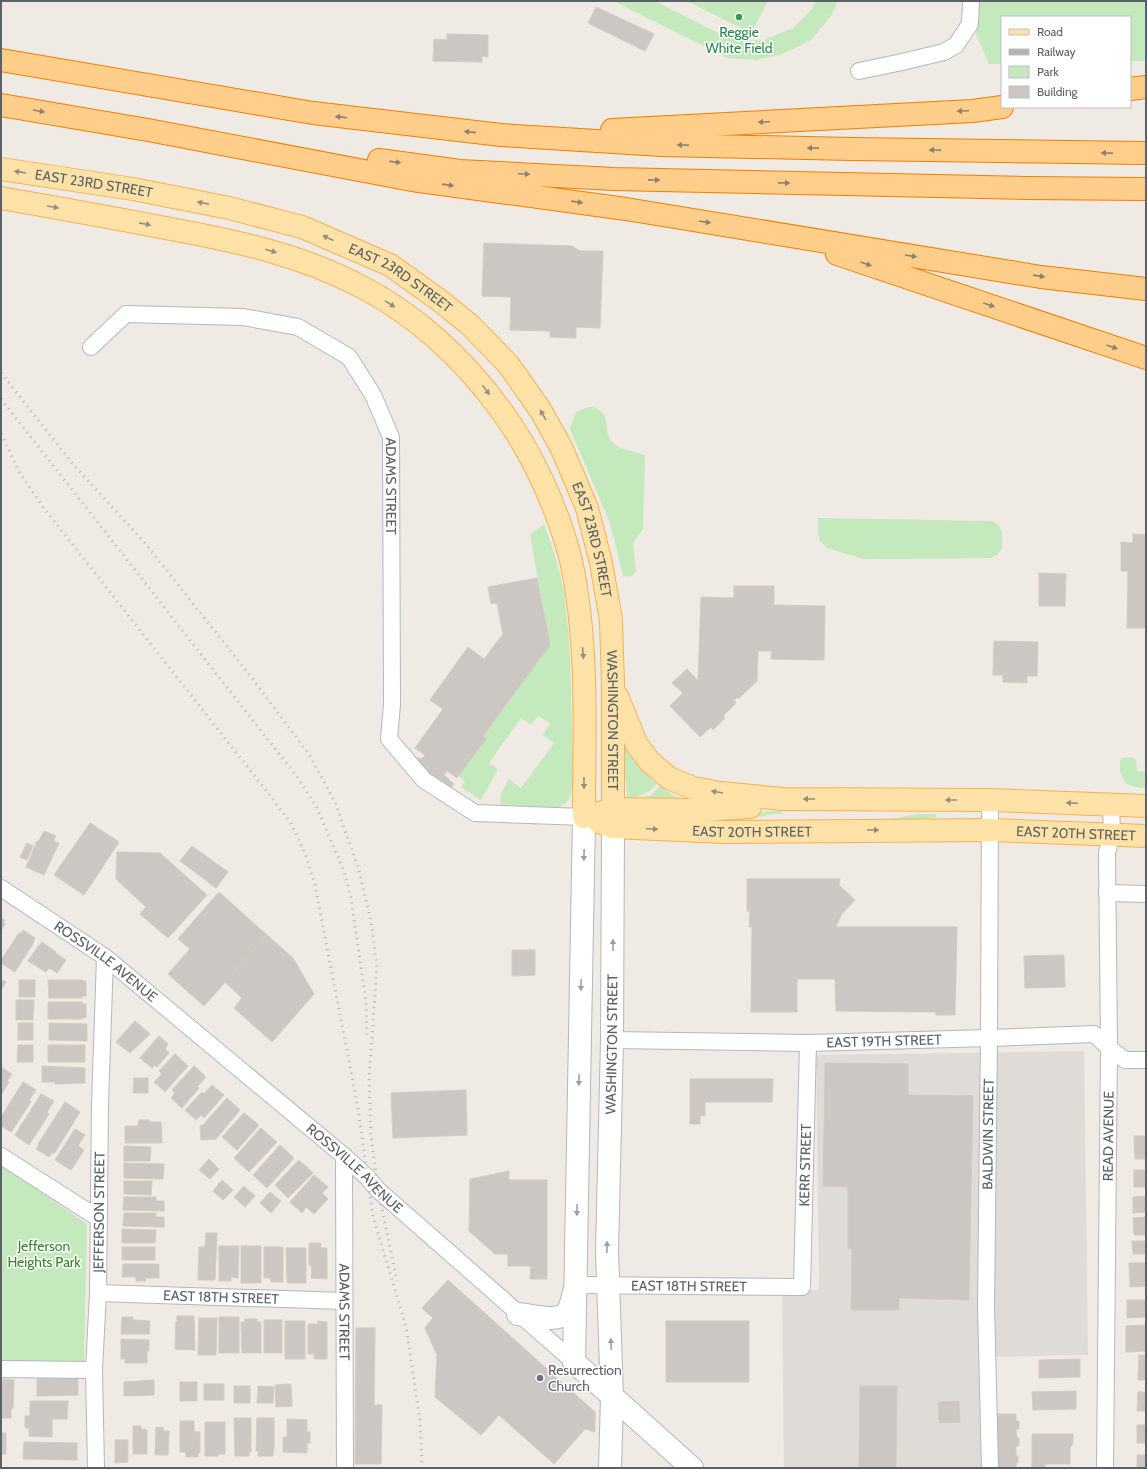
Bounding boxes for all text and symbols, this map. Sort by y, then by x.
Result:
marker: Reggie White Field [734,12,744,22]
legend [1001,16,1131,108]
place label: Reggie White Field [705,23,773,57]
text: Road [1037,24,1063,39]
text: Railway [1037,44,1075,59]
text: Park [1037,64,1059,79]
text: Building [1037,84,1079,99]
one-way arrow [957,108,969,115]
one-way arrow [33,109,46,115]
one-way arrow [335,114,347,120]
one-way arrow [758,118,770,125]
one-way arrow [464,129,476,135]
one-way arrow [676,142,689,148]
one-way arrow [806,145,819,151]
one-way arrow [928,147,941,153]
one-way arrow [1101,149,1113,156]
one-way arrow [389,159,401,165]
street label: EAST 23RD STREET [34,165,155,202]
one-way arrow [14,169,26,175]
one-way arrow [518,171,530,178]
one-way arrow [648,177,661,183]
one-way arrow [778,180,791,186]
one-way arrow [442,182,454,188]
one-way arrow [571,199,583,205]
one-way arrow [197,200,209,206]
one-way arrow [47,204,59,210]
one-way arrow [699,219,711,225]
one-way arrow [138,221,151,227]
one-way arrow [322,235,334,241]
street label: EAST 23RD STREET [346,239,456,317]
one-way arrow [266,248,278,254]
one-way arrow [905,253,917,259]
one-way arrow [860,261,872,267]
one-way arrow [1033,273,1045,279]
one-way arrow [385,300,395,308]
one-way arrow [983,303,995,309]
one-way arrow [1107,344,1119,350]
one-way arrow [482,385,490,395]
one-way arrow [540,409,547,421]
street label: ADAMS STREET [382,438,400,535]
street label: EAST 23RD STREET [568,479,616,599]
one-way arrow [580,647,587,659]
street label: WASHINGTON STREET [603,650,622,791]
one-way arrow [581,777,587,790]
one-way arrow [711,789,723,795]
one-way arrow [802,796,815,802]
one-way arrow [944,797,957,803]
one-way arrow [1065,800,1078,806]
street label: EAST 20TH STREET [692,822,812,841]
street label: EAST 20TH STREET [1016,822,1137,845]
one-way arrow [646,825,658,832]
one-way arrow [867,827,880,833]
one-way arrow [581,849,587,862]
street label: ROSSVILLE AVENUE [51,917,161,1006]
one-way arrow [610,938,616,951]
street label: WASHINGTON STREET [601,973,621,1114]
one-way arrow [578,979,584,992]
street label: EAST 19TH STREET [826,1030,942,1051]
one-way arrow [576,1074,583,1086]
street label: BALDWIN STREET [978,1078,998,1190]
street label: READ AVENUE [1099,1091,1118,1181]
street label: ROSSVILLE AVENUE [303,1120,407,1217]
street label: KERR STREET [795,1123,815,1207]
street label: JEFFERSON STREET [89,1151,109,1274]
one-way arrow [574,1204,580,1217]
park label: Jefferson Heights Park [7,1237,81,1271]
one-way arrow [604,1240,610,1253]
street label: ADAMS STREET [335,1263,354,1361]
street label: EAST 18TH STREET [631,1276,747,1296]
street label: EAST 18TH STREET [163,1286,280,1308]
one-way arrow [607,1338,614,1350]
place label: Resurrection Church [548,1361,622,1395]
marker: Resurrection Church [535,1373,545,1383]

